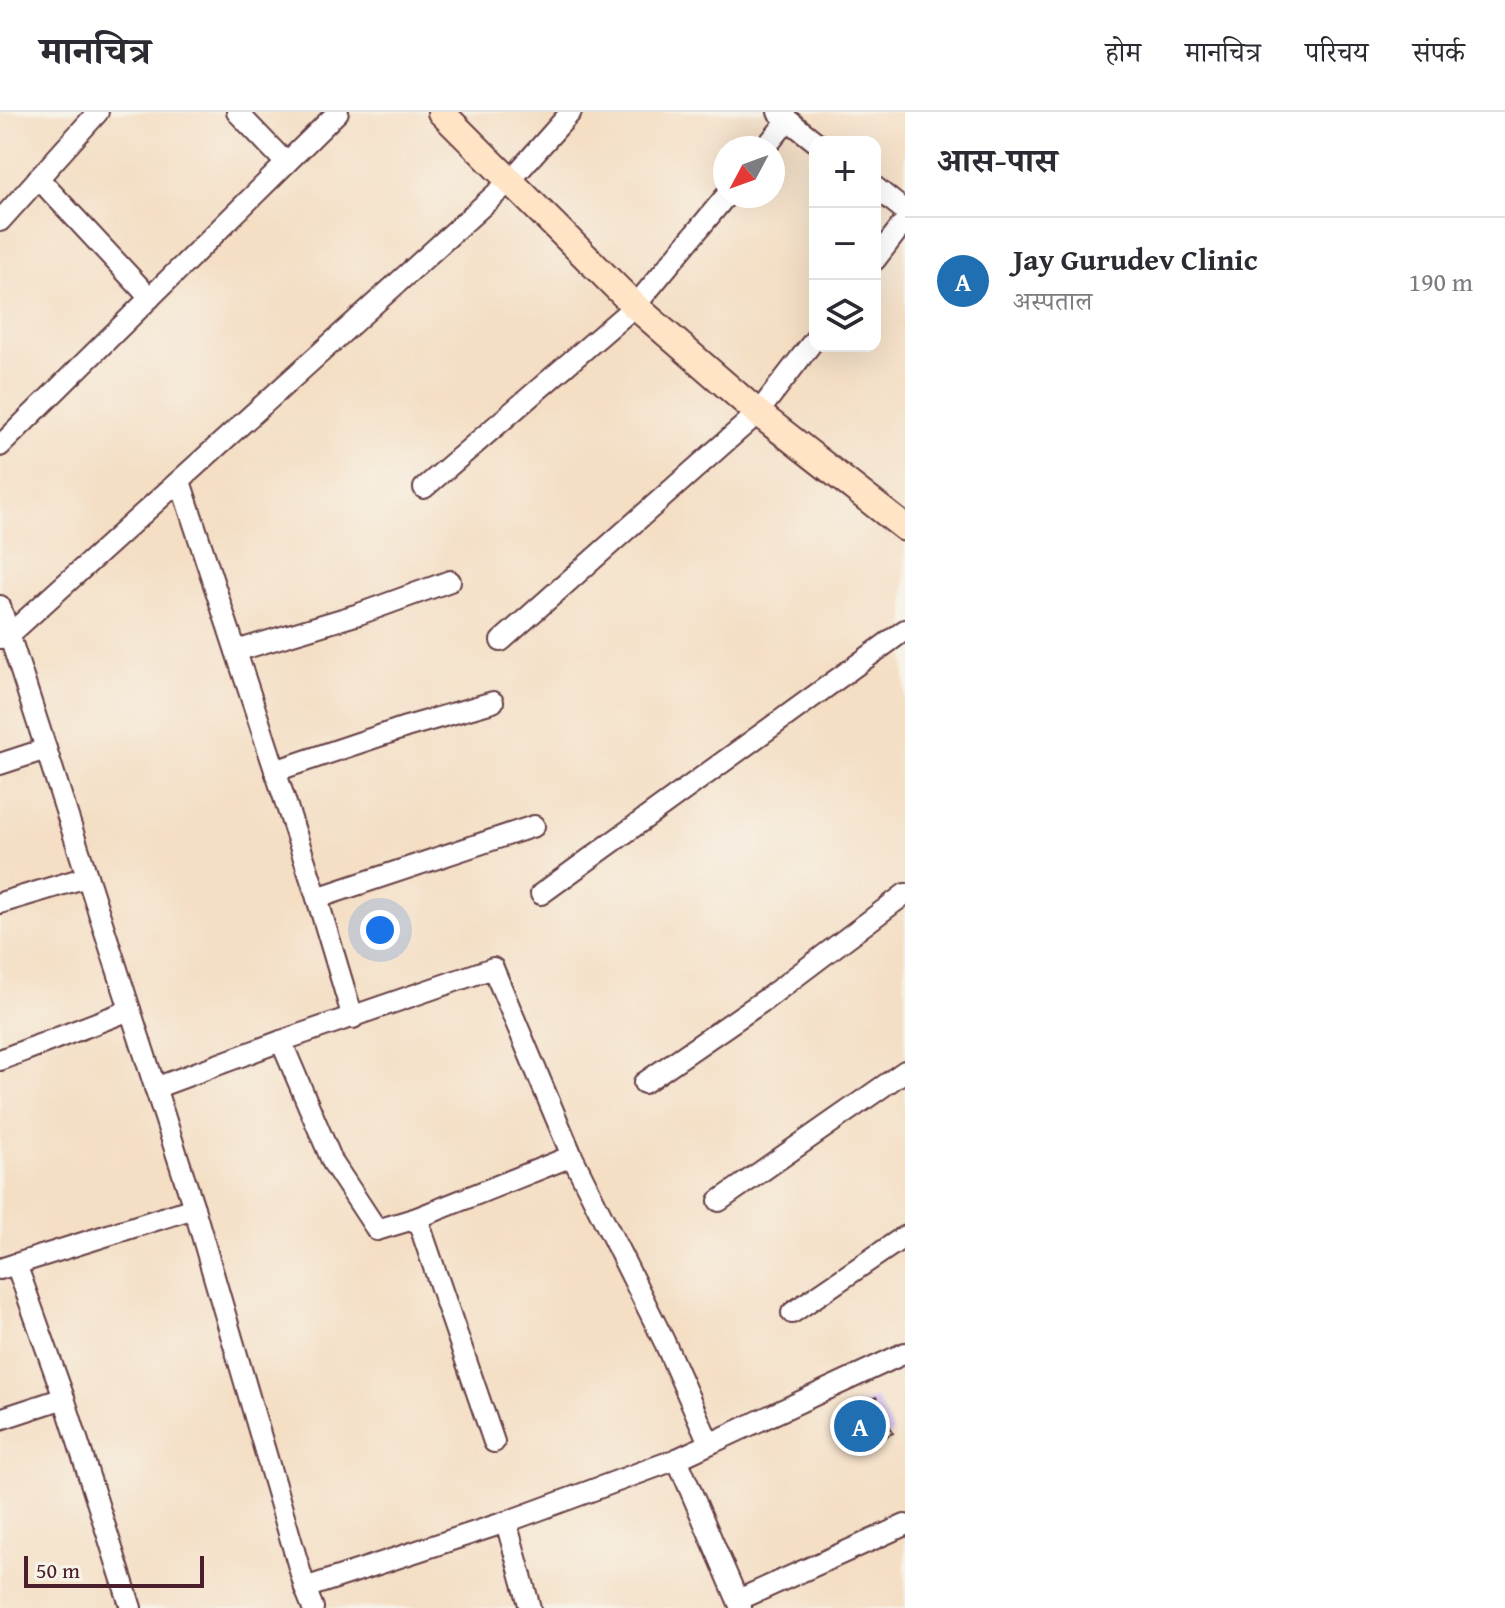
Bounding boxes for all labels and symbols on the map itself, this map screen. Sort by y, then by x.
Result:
north arrow [713,136,785,208]
your location [360,910,400,950]
pin: A [834,1396,886,1456]
scale bar [24,1552,204,1588]

